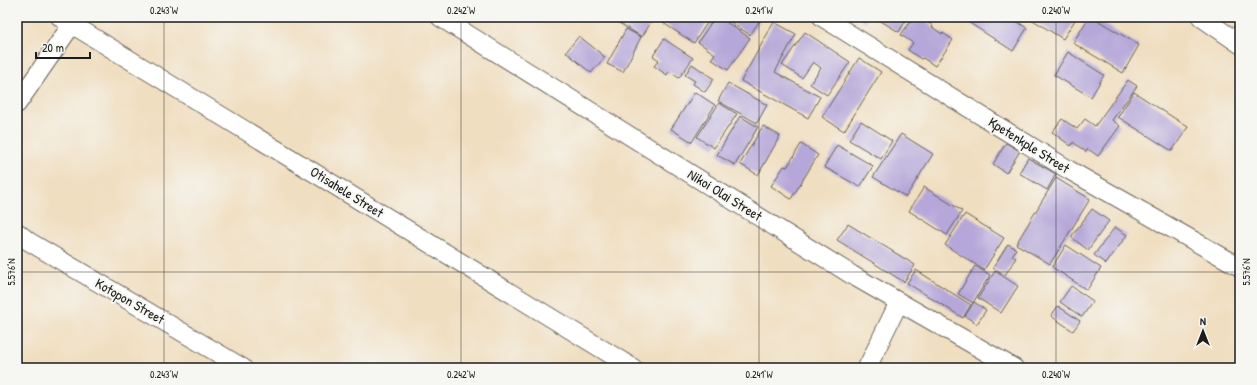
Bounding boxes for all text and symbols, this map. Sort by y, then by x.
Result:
text: 0.243°W [150,4,179,17]
text: 0.242°W [447,4,476,17]
text: 0.241°W [745,4,773,17]
text: 0.240°W [1042,4,1071,17]
scale bar [36,34,90,60]
text: 20 m [42,39,64,56]
street label: Kpetenkple Street [984,112,1074,178]
street label: Otisahele Street [307,161,388,222]
street label: Nikoi Olai Street [684,164,766,225]
text: 5.576°N [5,258,18,286]
text: 5.576°N [1240,258,1253,286]
street label: Kotopon Street [92,273,169,329]
north arrow [1183,311,1223,351]
text: N [1200,314,1206,328]
text: 0.243°W [150,368,179,381]
text: 0.242°W [447,368,476,381]
text: 0.241°W [745,368,773,381]
text: 0.240°W [1042,368,1071,381]

